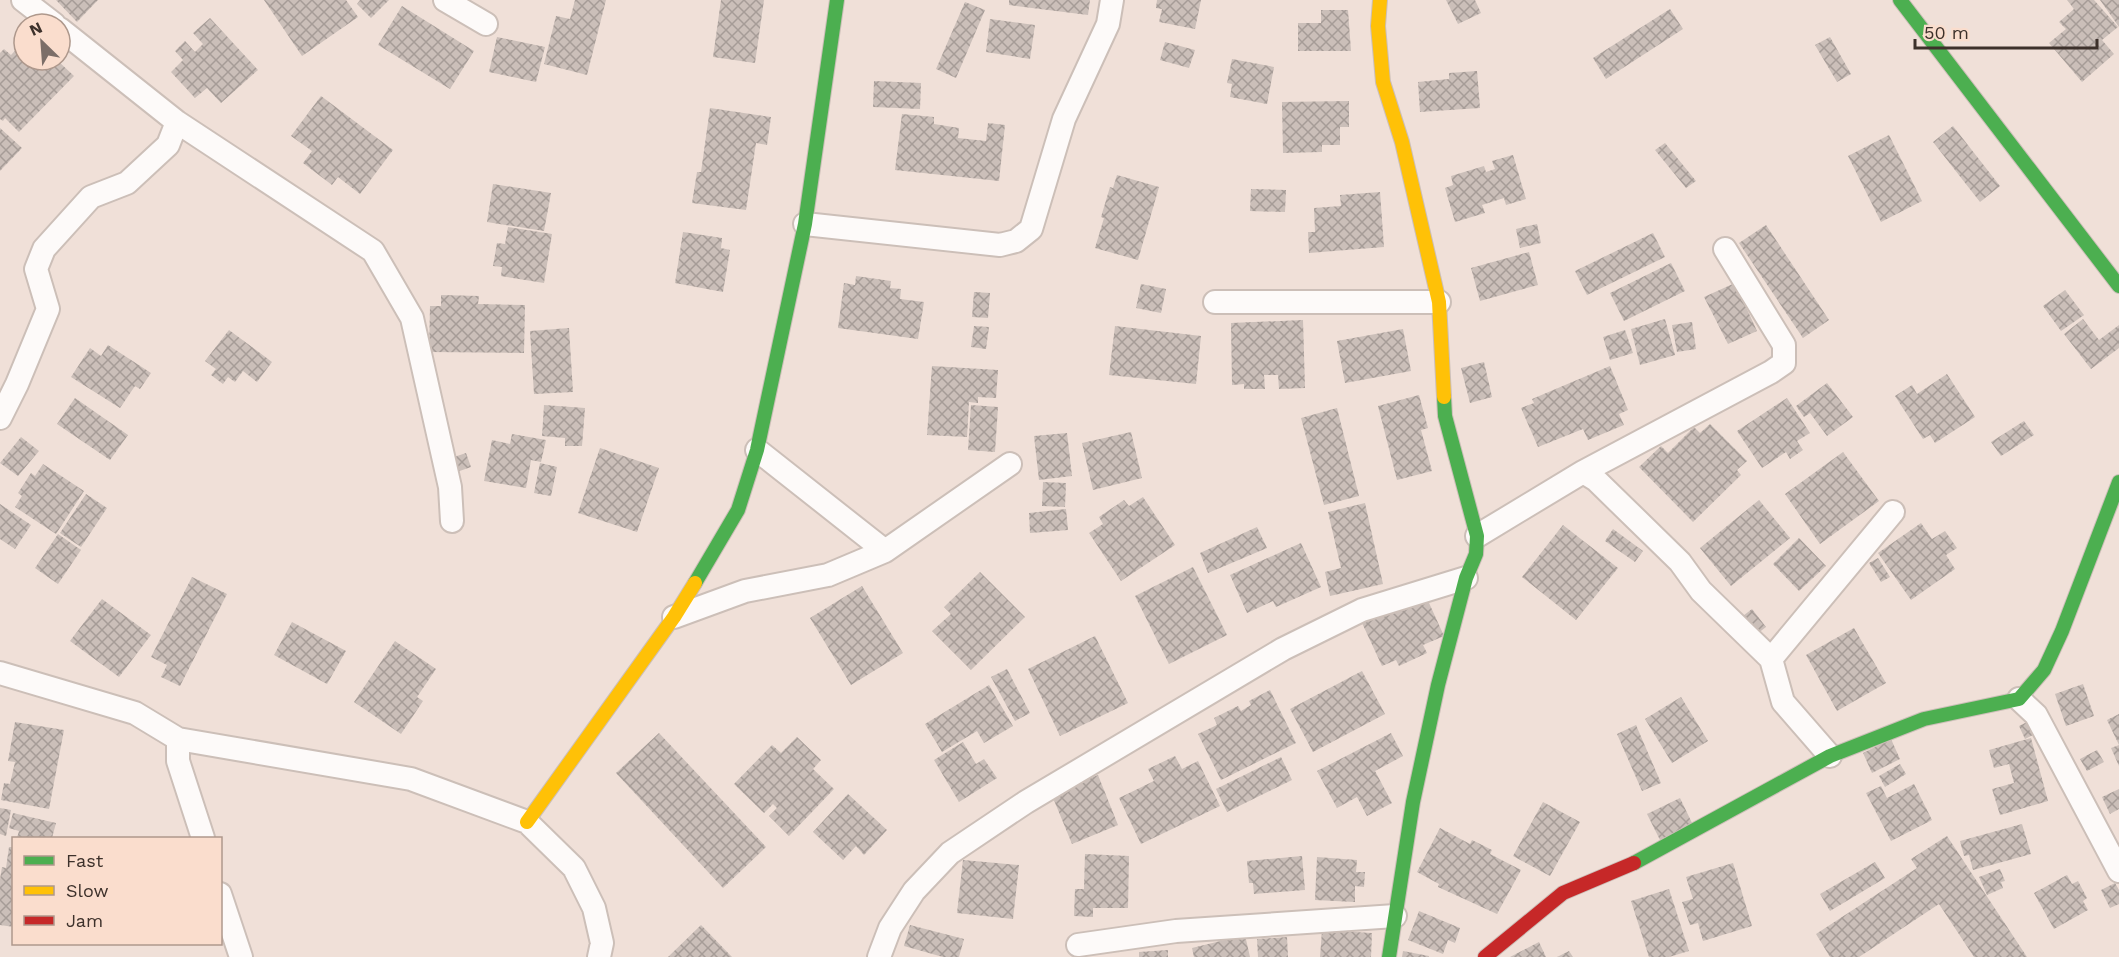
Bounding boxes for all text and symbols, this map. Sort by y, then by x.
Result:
north arrow [12,12,72,72]
scale bar [1915,12,2096,50]
text: N [26,18,45,40]
text: 50 m [1924,22,1969,43]
legend [12,837,222,945]
text: Fast [66,850,104,871]
text: Slow [66,880,109,901]
text: Jam [66,910,103,931]

